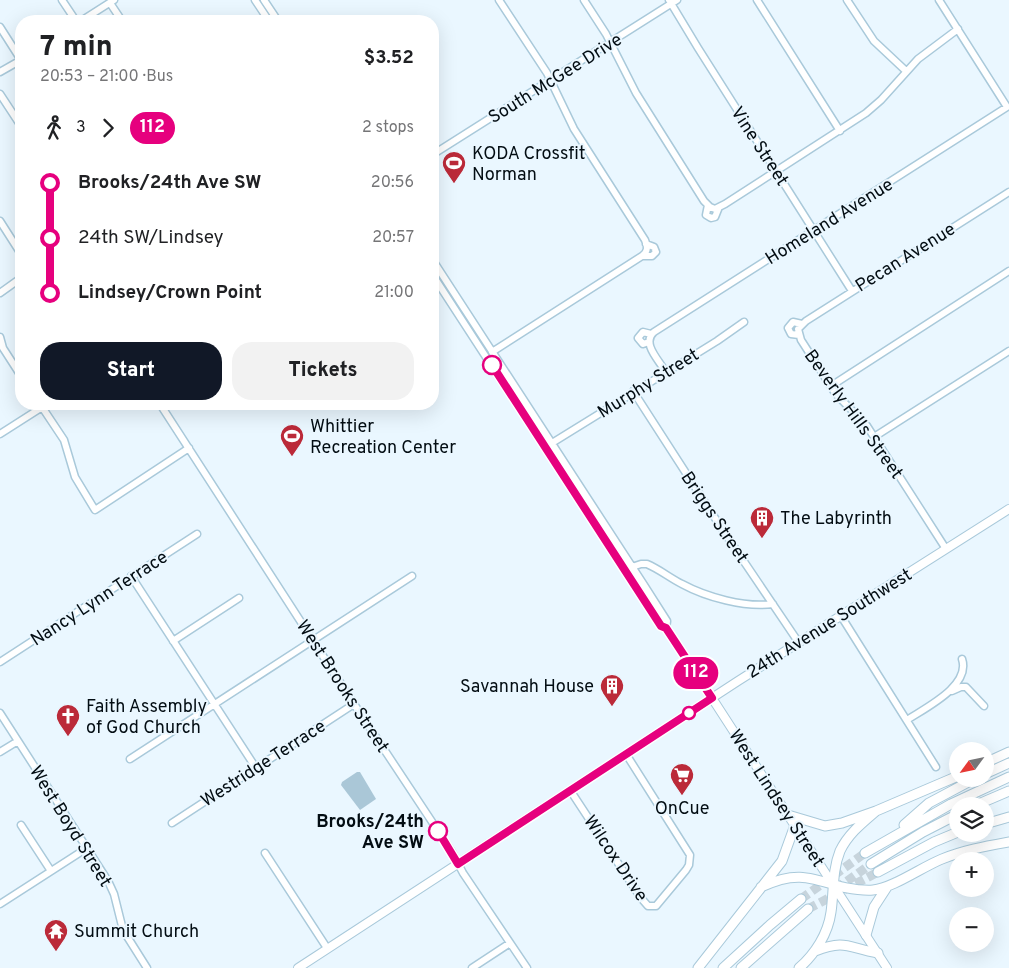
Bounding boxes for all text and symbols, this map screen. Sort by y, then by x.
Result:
street label: South McGee Drive [485,29,627,130]
text: 7 min [40,30,113,66]
text: $3.52 [364,46,414,70]
text: 20:53 – 21:00 · Bus [40,67,173,87]
street label: Vine Street [725,103,793,191]
icon: walk [40,114,68,142]
icon: forward [94,114,122,142]
text: 112 [140,116,165,139]
text: 3 [76,118,86,138]
text: 2 stops [362,118,414,138]
place label: KODA Crossfit Norman [472,143,586,187]
sports icon: KODA Crossfit Norman [441,150,467,184]
text: Brooks/24th Ave SW [78,171,261,195]
text: 20:56 [371,173,414,193]
street label: Homeland Avenue [762,174,898,271]
street label: Pecan Avenue [851,218,960,298]
text: 24th SW/Lindsey [78,226,224,250]
text: 20:57 [372,228,414,248]
text: Lindsey/Crown Point [78,281,262,305]
text: 21:00 [374,283,414,303]
button: Start [40,342,222,400]
button: Tickets [232,342,414,400]
street label: Murphy Street [594,344,704,425]
street label: Beverly Hills Street [798,346,907,484]
unlabelled marker [482,355,502,375]
place label: Whittier Recreation Center [310,416,456,460]
sports icon: Whittier Recreation Center [279,423,305,457]
street label: Briggs Street [675,468,753,568]
building icon: The Labyrinth [749,505,775,539]
place label: The Labyrinth [780,508,892,531]
street label: Nancy Lynn Terrace [27,546,173,652]
street label: 24th Avenue Southwest [743,564,917,685]
street label: West Brooks Street [290,616,393,758]
line badge: 112 [667,657,725,689]
text: 112 [683,661,709,684]
building icon: Savannah House [599,673,625,707]
place label: Savannah House [460,676,594,699]
place label: Faith Assembly of God Church [86,696,207,740]
church icon: Faith Assembly of God Church [55,703,81,737]
unlabelled marker [682,706,696,720]
street label: Westridge Terrace [197,715,331,813]
street label: West Lindsey Street [723,726,829,872]
north arrow [949,742,994,788]
map controls [949,742,994,952]
street label: West Boyd Street [23,762,116,892]
supermarket icon: OnCue [669,762,695,796]
button: layers [949,797,994,842]
place label: OnCue [655,798,709,821]
place label: Brooks/24th Ave SW [316,811,424,855]
street label: Wilcox Drive [577,811,652,906]
marker: Brooks/24th Ave SW [428,821,448,841]
button: + [949,852,994,897]
button: − [949,907,994,952]
temple icon: Summit Church [43,918,69,952]
place label: Summit Church [74,921,199,944]

